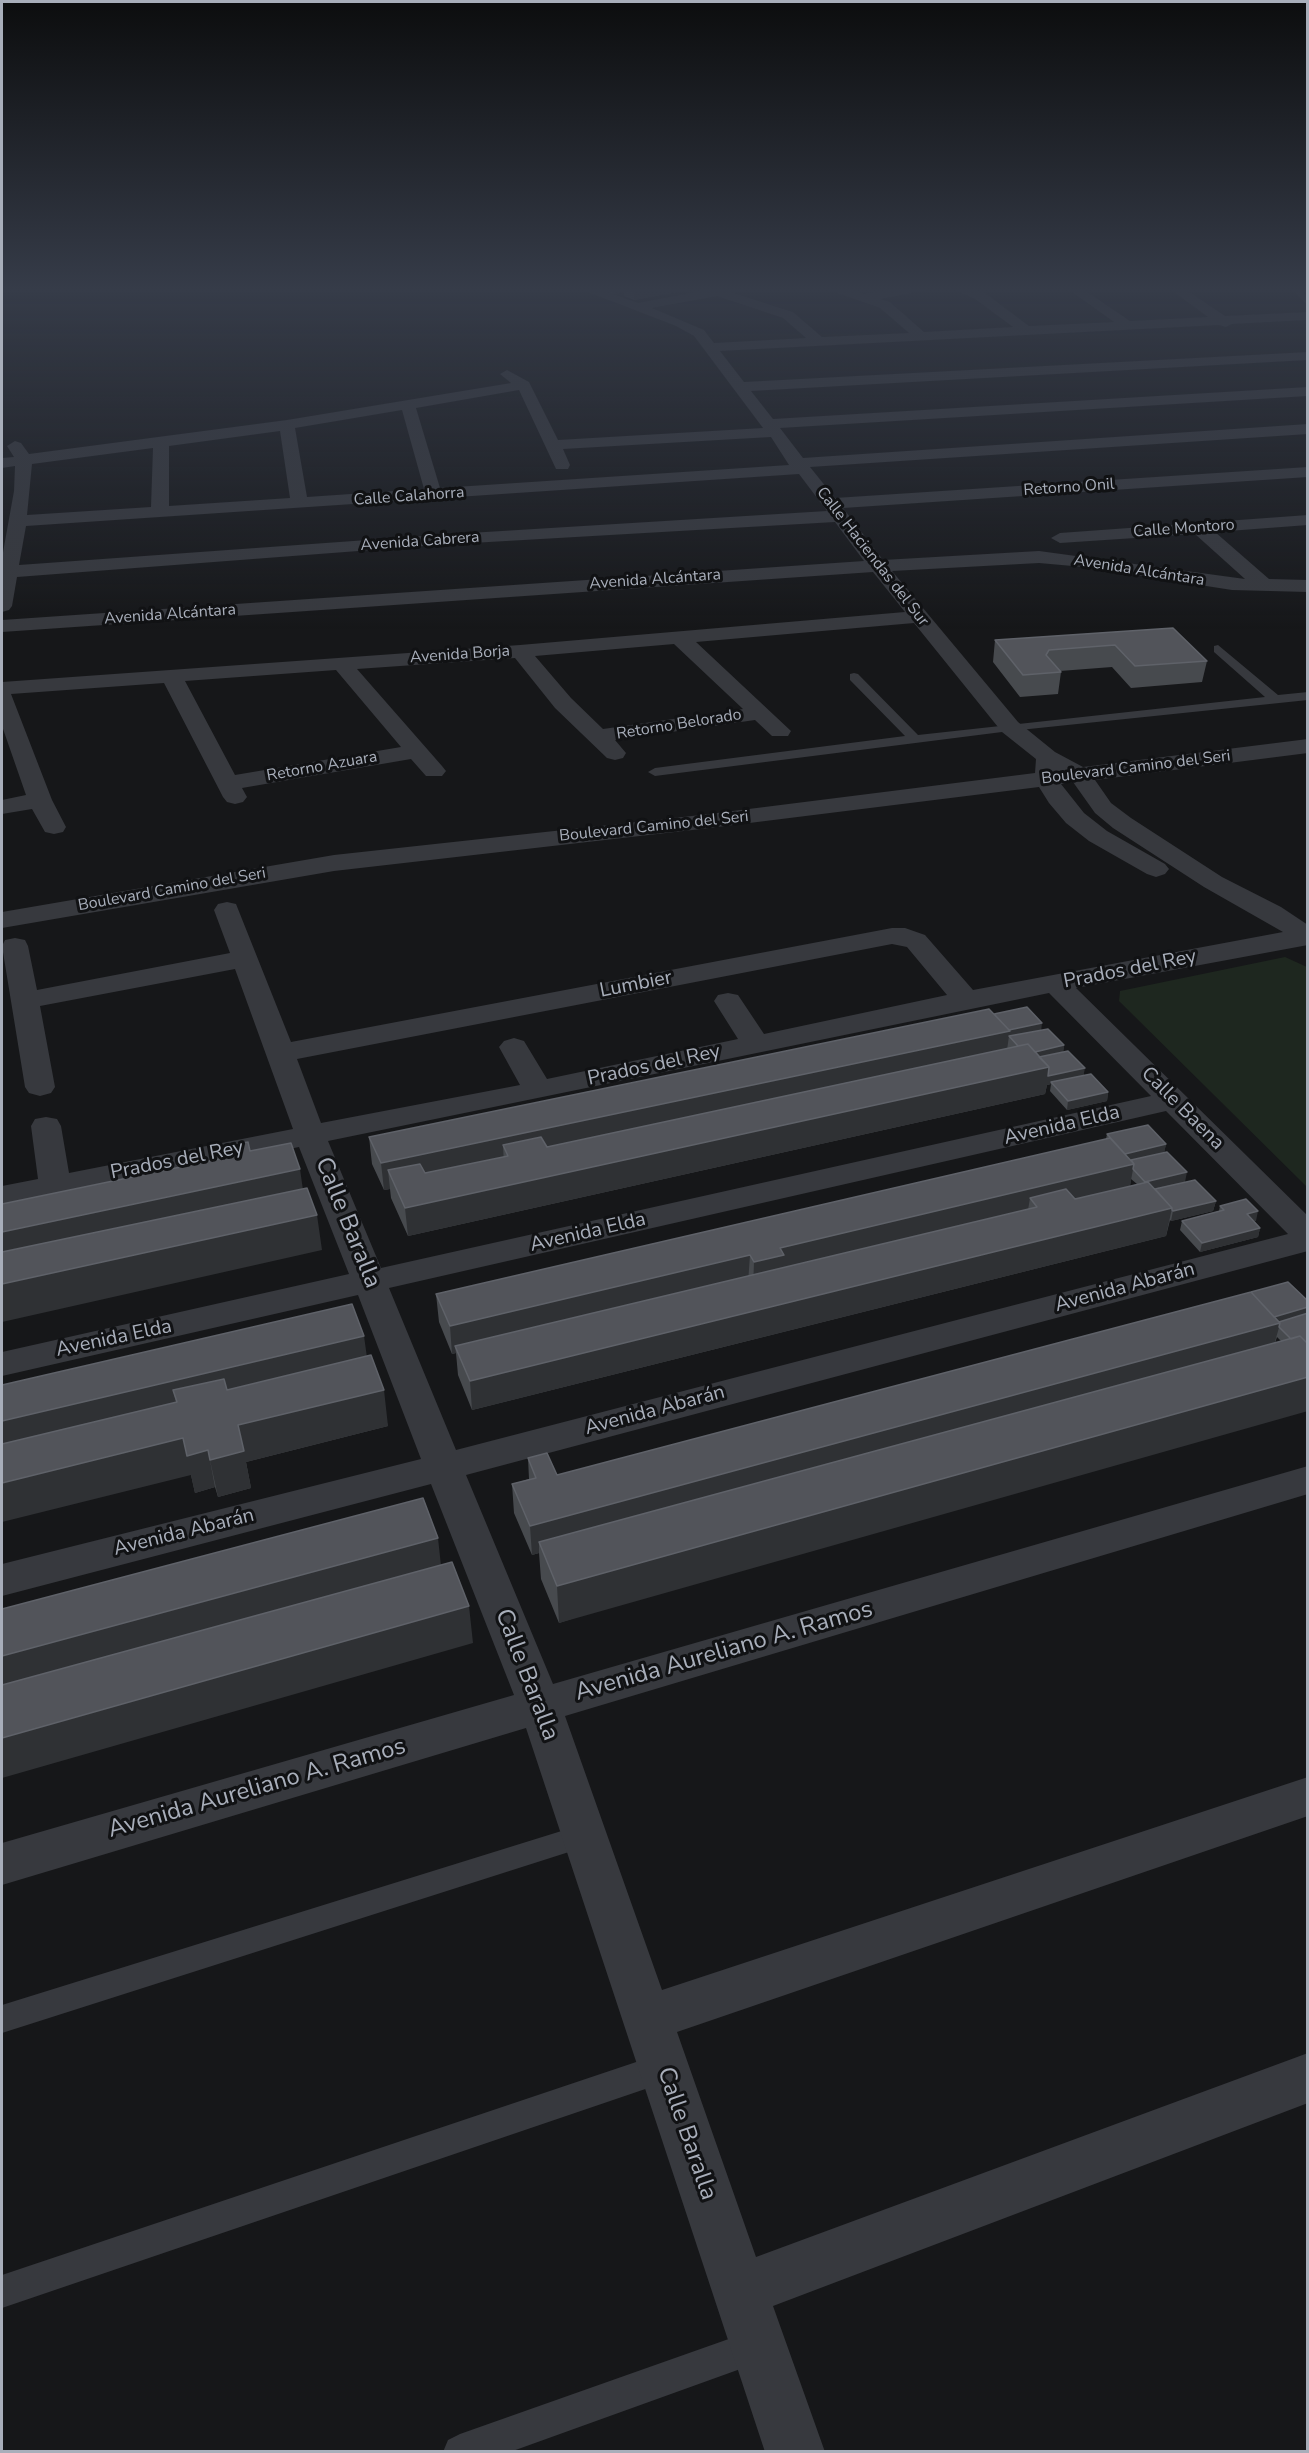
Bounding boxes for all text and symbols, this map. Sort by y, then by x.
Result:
street label: Retorno Onil [1023,475,1115,501]
street label: Calle Calahorra [353,484,465,510]
street label: Calle Haciendas del Sur [812,484,932,630]
street label: Calle Montoro [1133,516,1235,542]
street label: Avenida Cabrera [360,528,480,556]
street label: Avenida Alcántara [1072,551,1206,591]
street label: Avenida Alcántara [588,566,722,594]
street label: Avenida Alcántara [103,601,237,629]
street label: Avenida Borja [409,642,511,668]
street label: Retorno Belorado [615,706,743,744]
street label: Boulevard Camino del Seri [1040,747,1232,789]
street label: Retorno Azuara [265,748,379,786]
street label: Boulevard Camino del Seri [558,808,750,846]
street label: Boulevard Camino del Seri [77,864,267,916]
street label: Prados del Rey [1061,945,1199,995]
street label: Lumbier [598,966,674,1004]
street label: Prados del Rey [585,1040,723,1092]
street label: Calle Baena [1135,1062,1229,1156]
street label: Avenida Elda [1002,1101,1122,1151]
street label: Prados del Rey [108,1136,246,1186]
street label: Calle Baralla [308,1153,386,1293]
street label: Avenida Elda [528,1208,648,1258]
street label: Avenida Abarán [1052,1258,1198,1318]
street label: Avenida Elda [54,1315,174,1363]
street label: Avenida Abarán [582,1381,728,1441]
street label: Avenida Abarán [111,1504,257,1562]
street label: Avenida Aureliano A. Ramos [572,1596,876,1708]
street label: Calle Baralla [488,1605,564,1745]
street label: Avenida Aureliano A. Ramos [105,1733,409,1845]
street label: Calle Baralla [650,2064,722,2204]

